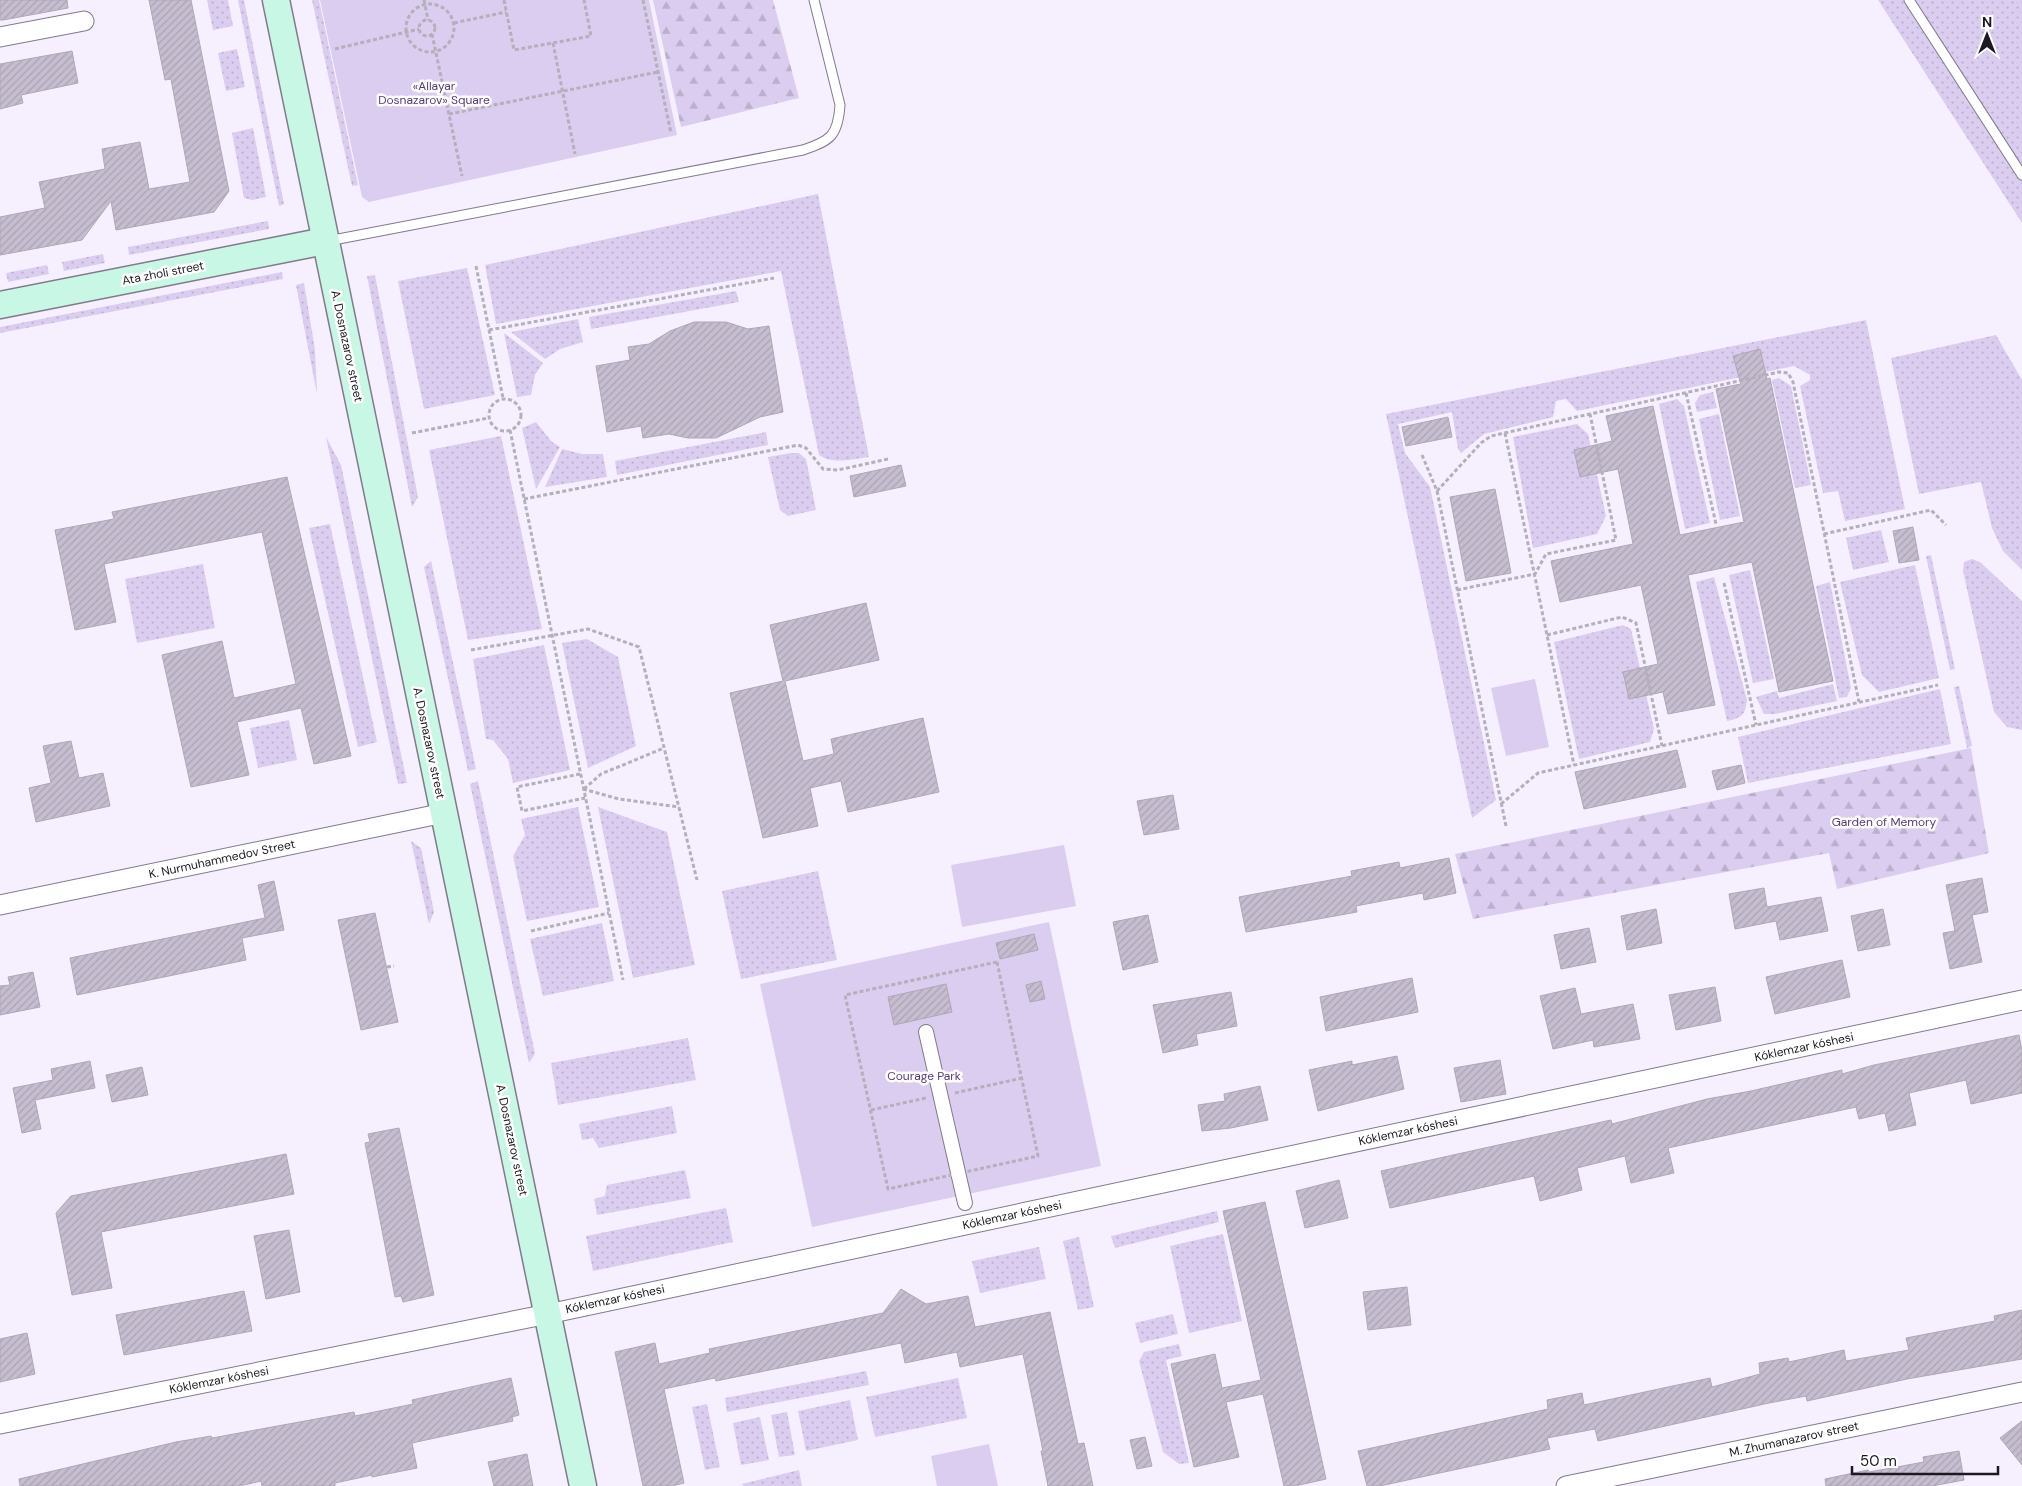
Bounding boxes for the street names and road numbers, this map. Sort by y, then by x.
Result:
street label: Ata zholi street [121,257,206,289]
street label: A. Dosnazarov street [327,289,367,404]
street label: A. Dosnazarov street [409,686,449,801]
street label: K. Nurmuhammedov Street [147,836,297,882]
street label: Kóklemzar kóshesi [1753,1029,1855,1065]
street label: A. Dosnazarov street [492,1083,532,1198]
street label: Kóklemzar kóshesi [1357,1113,1459,1149]
street label: Kóklemzar kóshesi [961,1197,1063,1233]
street label: Kóklemzar kóshesi [564,1281,666,1317]
street label: Kóklemzar kóshesi [168,1362,270,1397]
street label: M. Zhumanazarov street [1728,1417,1860,1461]

